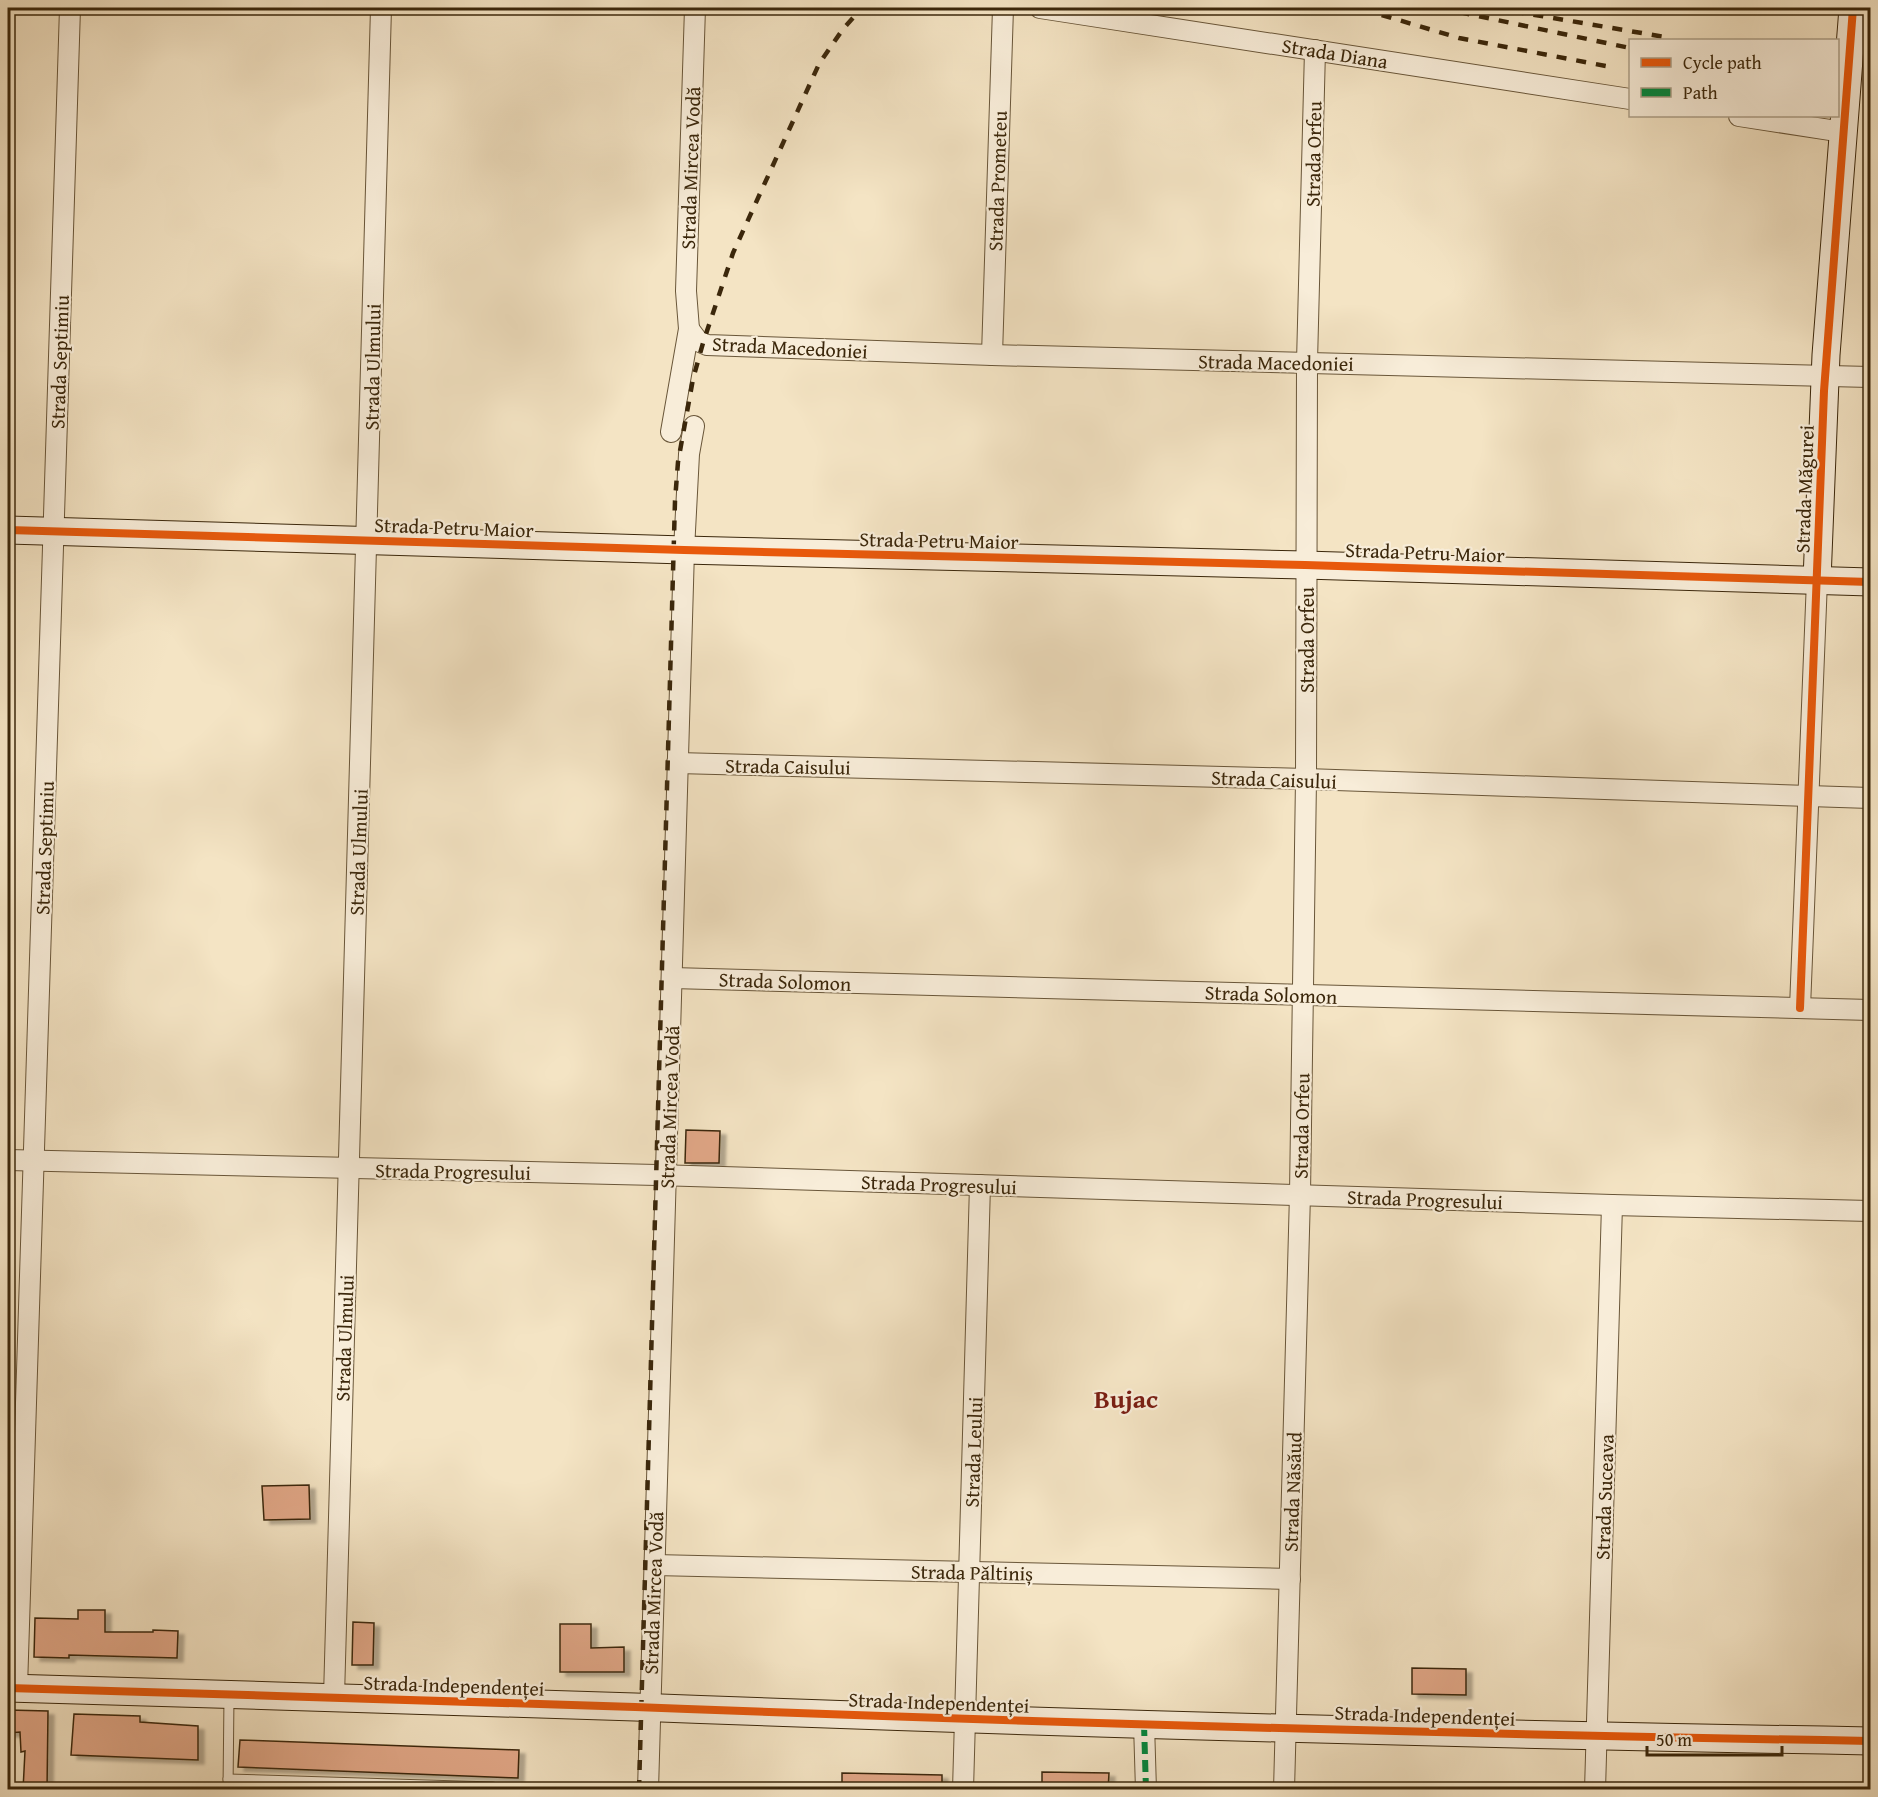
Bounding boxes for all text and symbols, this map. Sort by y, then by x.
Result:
street label: Strada Diana [1280,30,1391,76]
legend [1629,39,1839,117]
text: Cycle path [1683,49,1762,76]
text: Path [1683,79,1718,106]
street label: Strada Mircea Vodă [673,85,707,250]
street label: Strada Orfeu [1298,101,1328,207]
street label: Strada Prometeu [980,110,1014,252]
street label: Strada Septimiu [42,294,76,430]
street label: Strada Ulmului [356,303,388,431]
street label: Strada Macedoniei [712,328,869,366]
street label: Strada Macedoniei [1198,346,1354,378]
street label: Strada Măgurei [1787,424,1821,554]
street label: Strada Petru Maior [374,510,534,544]
street label: Strada Petru Maior [859,524,1019,556]
street label: Strada Petru Maior [1345,535,1505,569]
street label: Strada Orfeu [1292,587,1321,693]
street label: Strada Caisului [725,750,851,782]
street label: Strada Caisului [1211,762,1338,796]
street label: Strada Septimiu [27,780,61,916]
street label: Strada Ulmului [341,788,375,916]
street label: Strada Solomon [718,964,852,998]
street label: Strada Solomon [1204,977,1338,1011]
street label: Strada Mircea Vodă [652,1024,686,1189]
street label: Strada Orfeu [1286,1073,1316,1179]
street label: Strada Progresului [375,1155,532,1187]
street label: Strada Progresului [861,1167,1018,1201]
street label: Strada Progresului [1347,1182,1504,1216]
street label: Strada Ulmului [327,1274,361,1402]
district label: Bujac [1094,1379,1158,1418]
street label: Strada Leului [957,1396,989,1508]
street label: Strada Năsăud [1275,1431,1309,1553]
street label: Strada Suceava [1587,1433,1621,1560]
street label: Strada Mircea Vodă [636,1510,670,1675]
street label: Strada Păltiniș [911,1556,1033,1588]
street label: Strada Independenței [363,1667,545,1703]
street label: Strada Independenței [848,1684,1030,1720]
street label: Strada Independenței [1334,1697,1516,1733]
scale bar [1647,1719,1782,1757]
text: 50 m [1656,1726,1692,1753]

